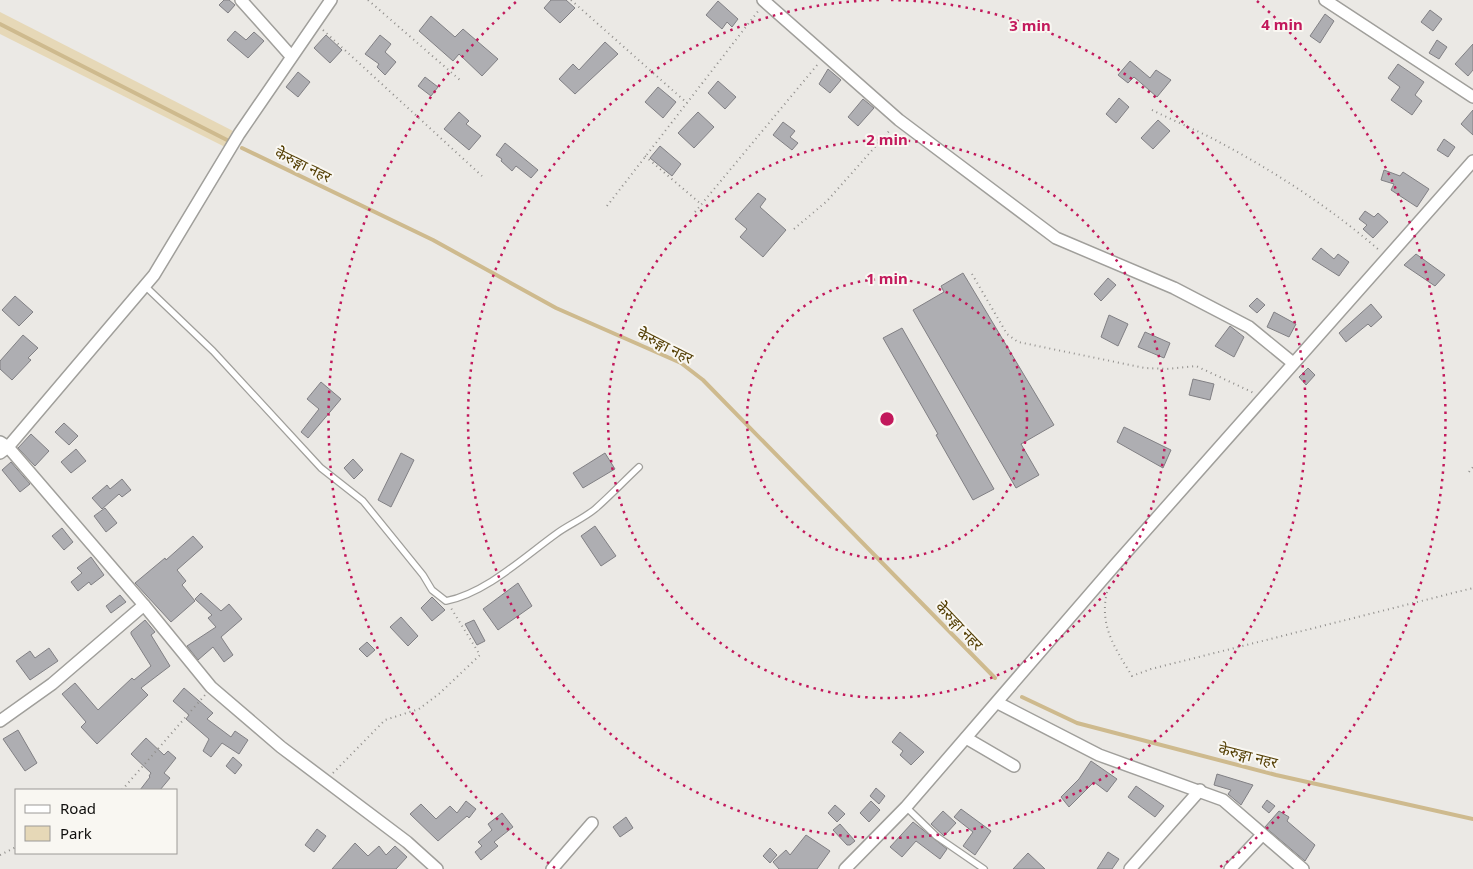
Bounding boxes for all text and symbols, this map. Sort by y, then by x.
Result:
text: 4 min [1261,14,1303,34]
text: 3 min [1009,15,1051,35]
text: 2 min [866,129,908,149]
water label: केेरुङ्गा नहर [272,142,336,187]
text: 1 min [866,268,908,288]
water label: केेरुङ्गा नहर [634,323,698,368]
centre of rings [878,410,896,428]
water label: केेरुङ्गा नहर [932,597,988,655]
water label: केरुङ्गा नहर [1217,738,1281,772]
legend [15,789,178,854]
text: Road [60,798,96,818]
text: Park [60,823,92,843]

